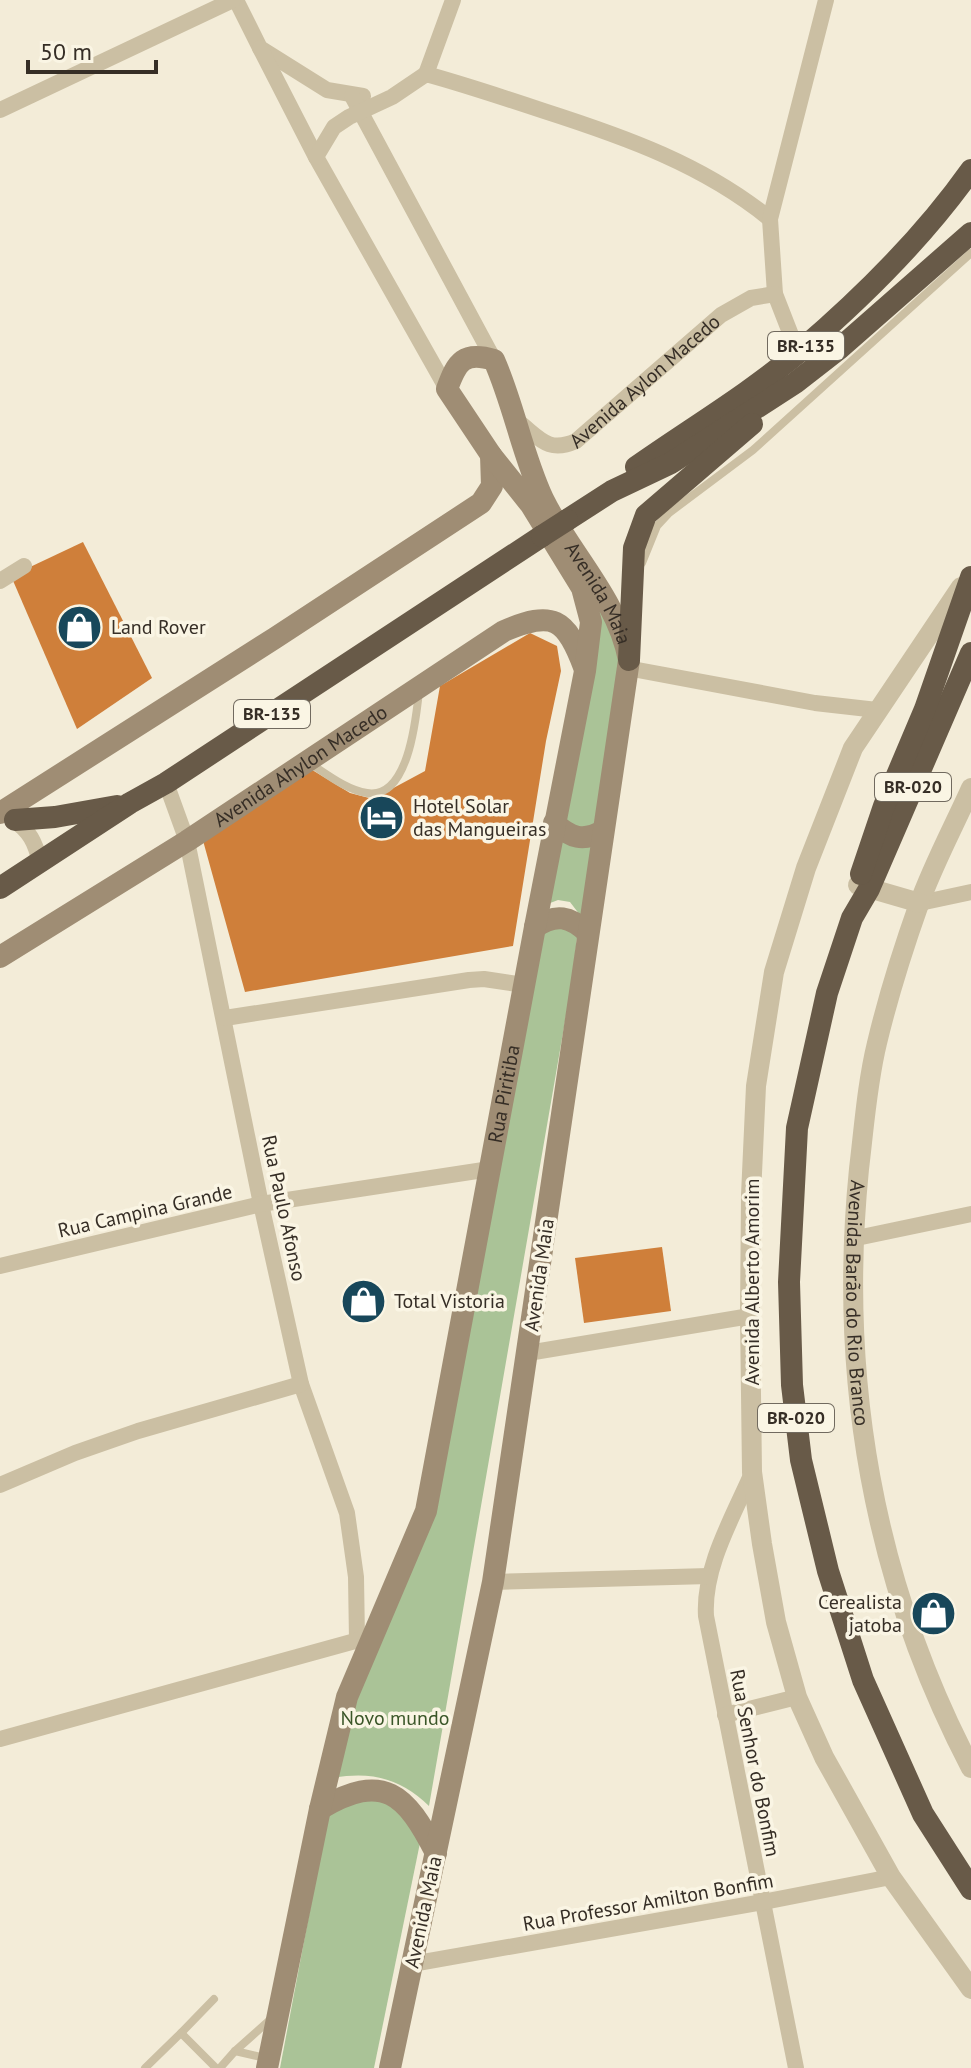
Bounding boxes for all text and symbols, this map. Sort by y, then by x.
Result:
scale bar [28,24,156,74]
text: 50 m [40,36,92,67]
street label: Avenida Aylon Macedo [564,309,726,454]
road number: BR-135 [768,332,844,360]
street label: Avenida Maia [559,537,637,648]
shop icon: Land Rover [56,603,104,651]
place label: Land Rover [111,614,206,640]
street label: Avenida Ahylon Macedo [208,699,392,833]
road number: BR-135 [234,700,310,728]
road number: BR-020 [875,773,951,801]
place label: Hotel Solar das Mangueiras [413,793,546,842]
hotel icon: Hotel Solar das Mangueiras [358,794,406,842]
street label: Rua Piritiba [482,1043,526,1145]
street label: Rua Paulo Afonso [256,1133,312,1283]
street label: Rua Campina Grande [55,1178,235,1244]
street label: Avenida Alberto Amorim [739,1178,765,1386]
street label: Avenida Barão do Rio Branco [840,1179,875,1427]
street label: Avenida Maia [518,1217,560,1333]
shop icon: Total Vistoria [339,1277,387,1325]
place label: Total Vistoria [394,1288,505,1314]
road number: BR-020 [758,1404,834,1432]
place label: Cerealista jatoba [818,1589,902,1638]
shop icon: Cerealista jatoba [909,1589,957,1637]
street label: Rua Senhor do Bonfim [724,1667,786,1859]
park label: Novo mundo [341,1705,449,1731]
street label: Avenida Maia [398,1854,448,1970]
street label: Rua Professor Amilton Bonfim [521,1867,775,1937]

